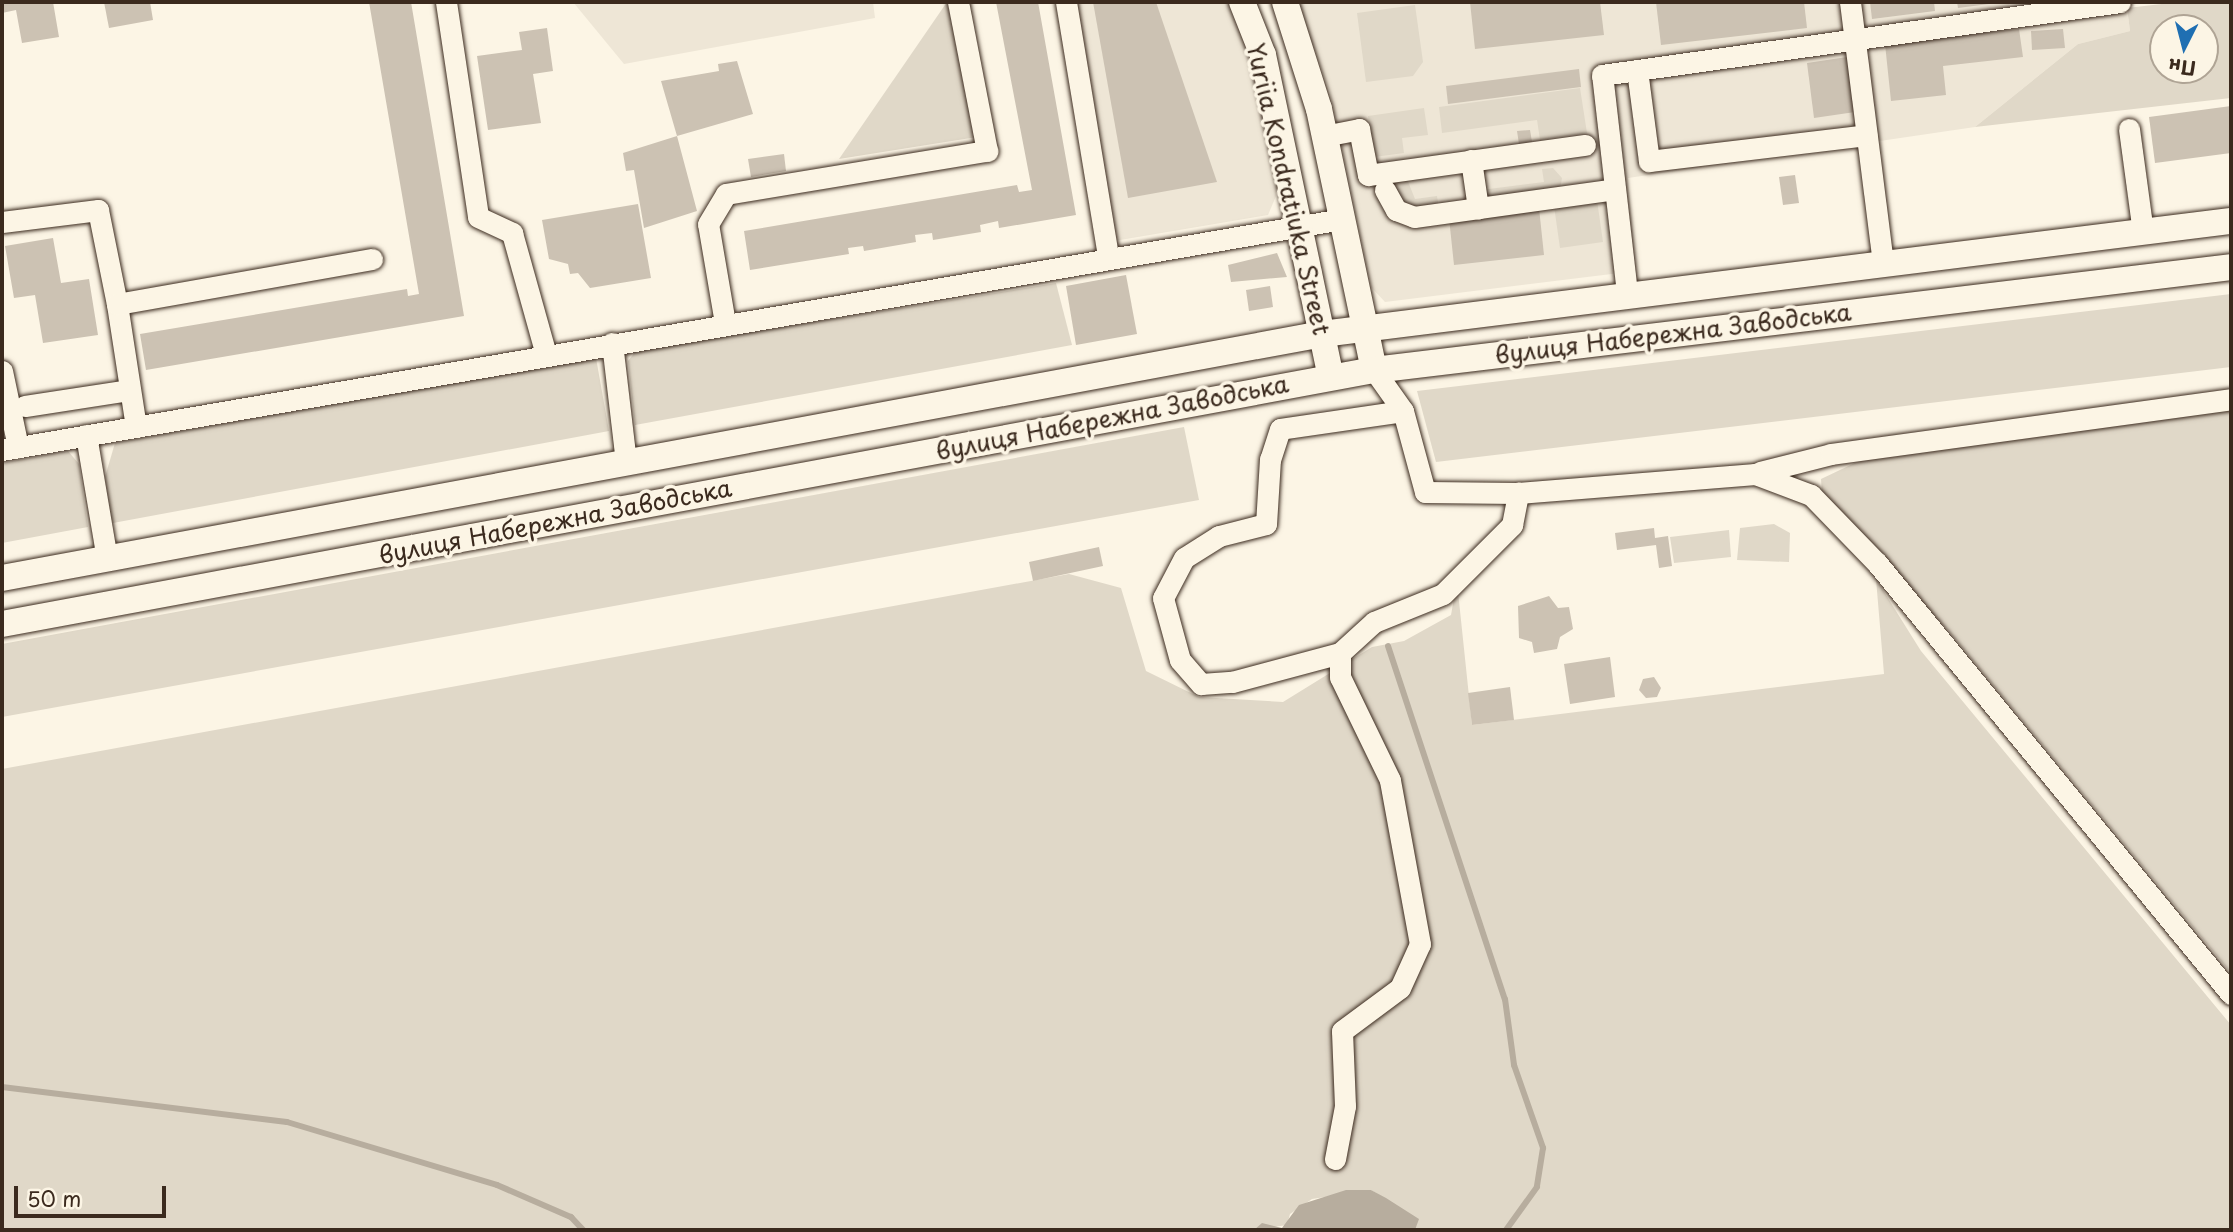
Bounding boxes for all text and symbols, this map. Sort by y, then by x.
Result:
north arrow [2149,14,2219,84]
street label: Yuriia Kondratiuka Street [1241,40,1337,338]
text: Пн [2167,53,2197,83]
street label: вулиця Набережна Заводська [1493,297,1853,369]
street label: вулиця Набережна Заводська [933,369,1291,465]
street label: вулиця Набережна Заводська [376,473,734,569]
scale bar [18,1172,170,1216]
text: 50 m [27,1182,81,1214]

